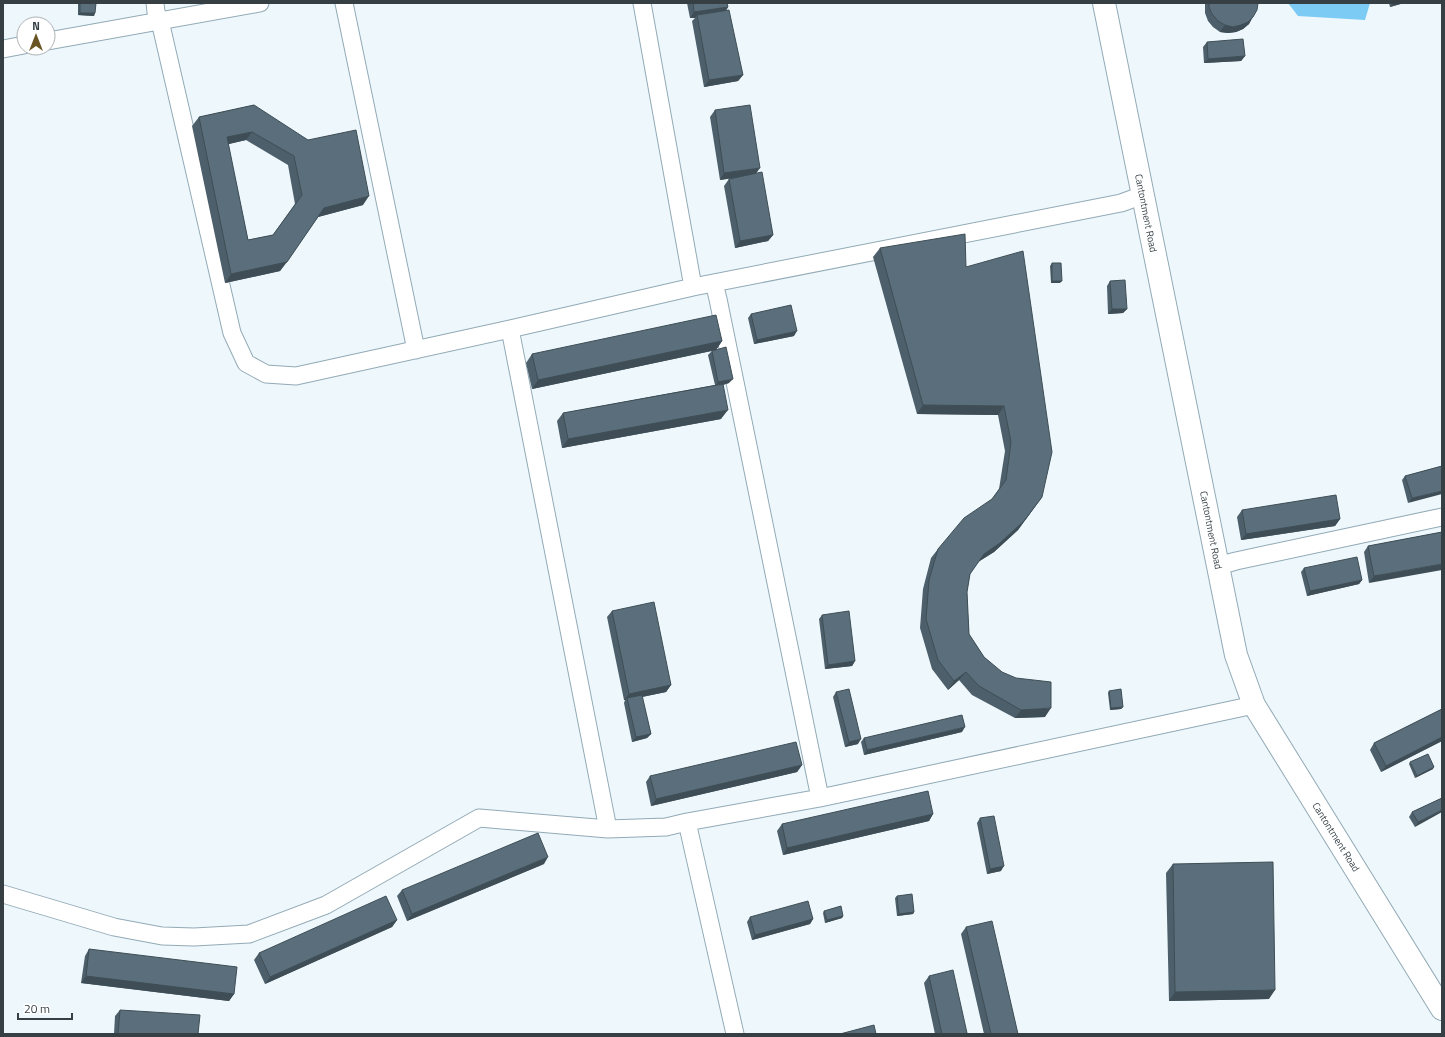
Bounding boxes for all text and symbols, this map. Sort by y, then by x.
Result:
north arrow [16,16,56,56]
text: N [32,18,40,34]
street label: Cantontment Road [1131,173,1161,253]
street label: Cantontment Road [1196,490,1226,570]
street label: Cantontment Road [1309,799,1363,875]
scale bar [18,995,72,1021]
text: 20 m [24,999,50,1018]

